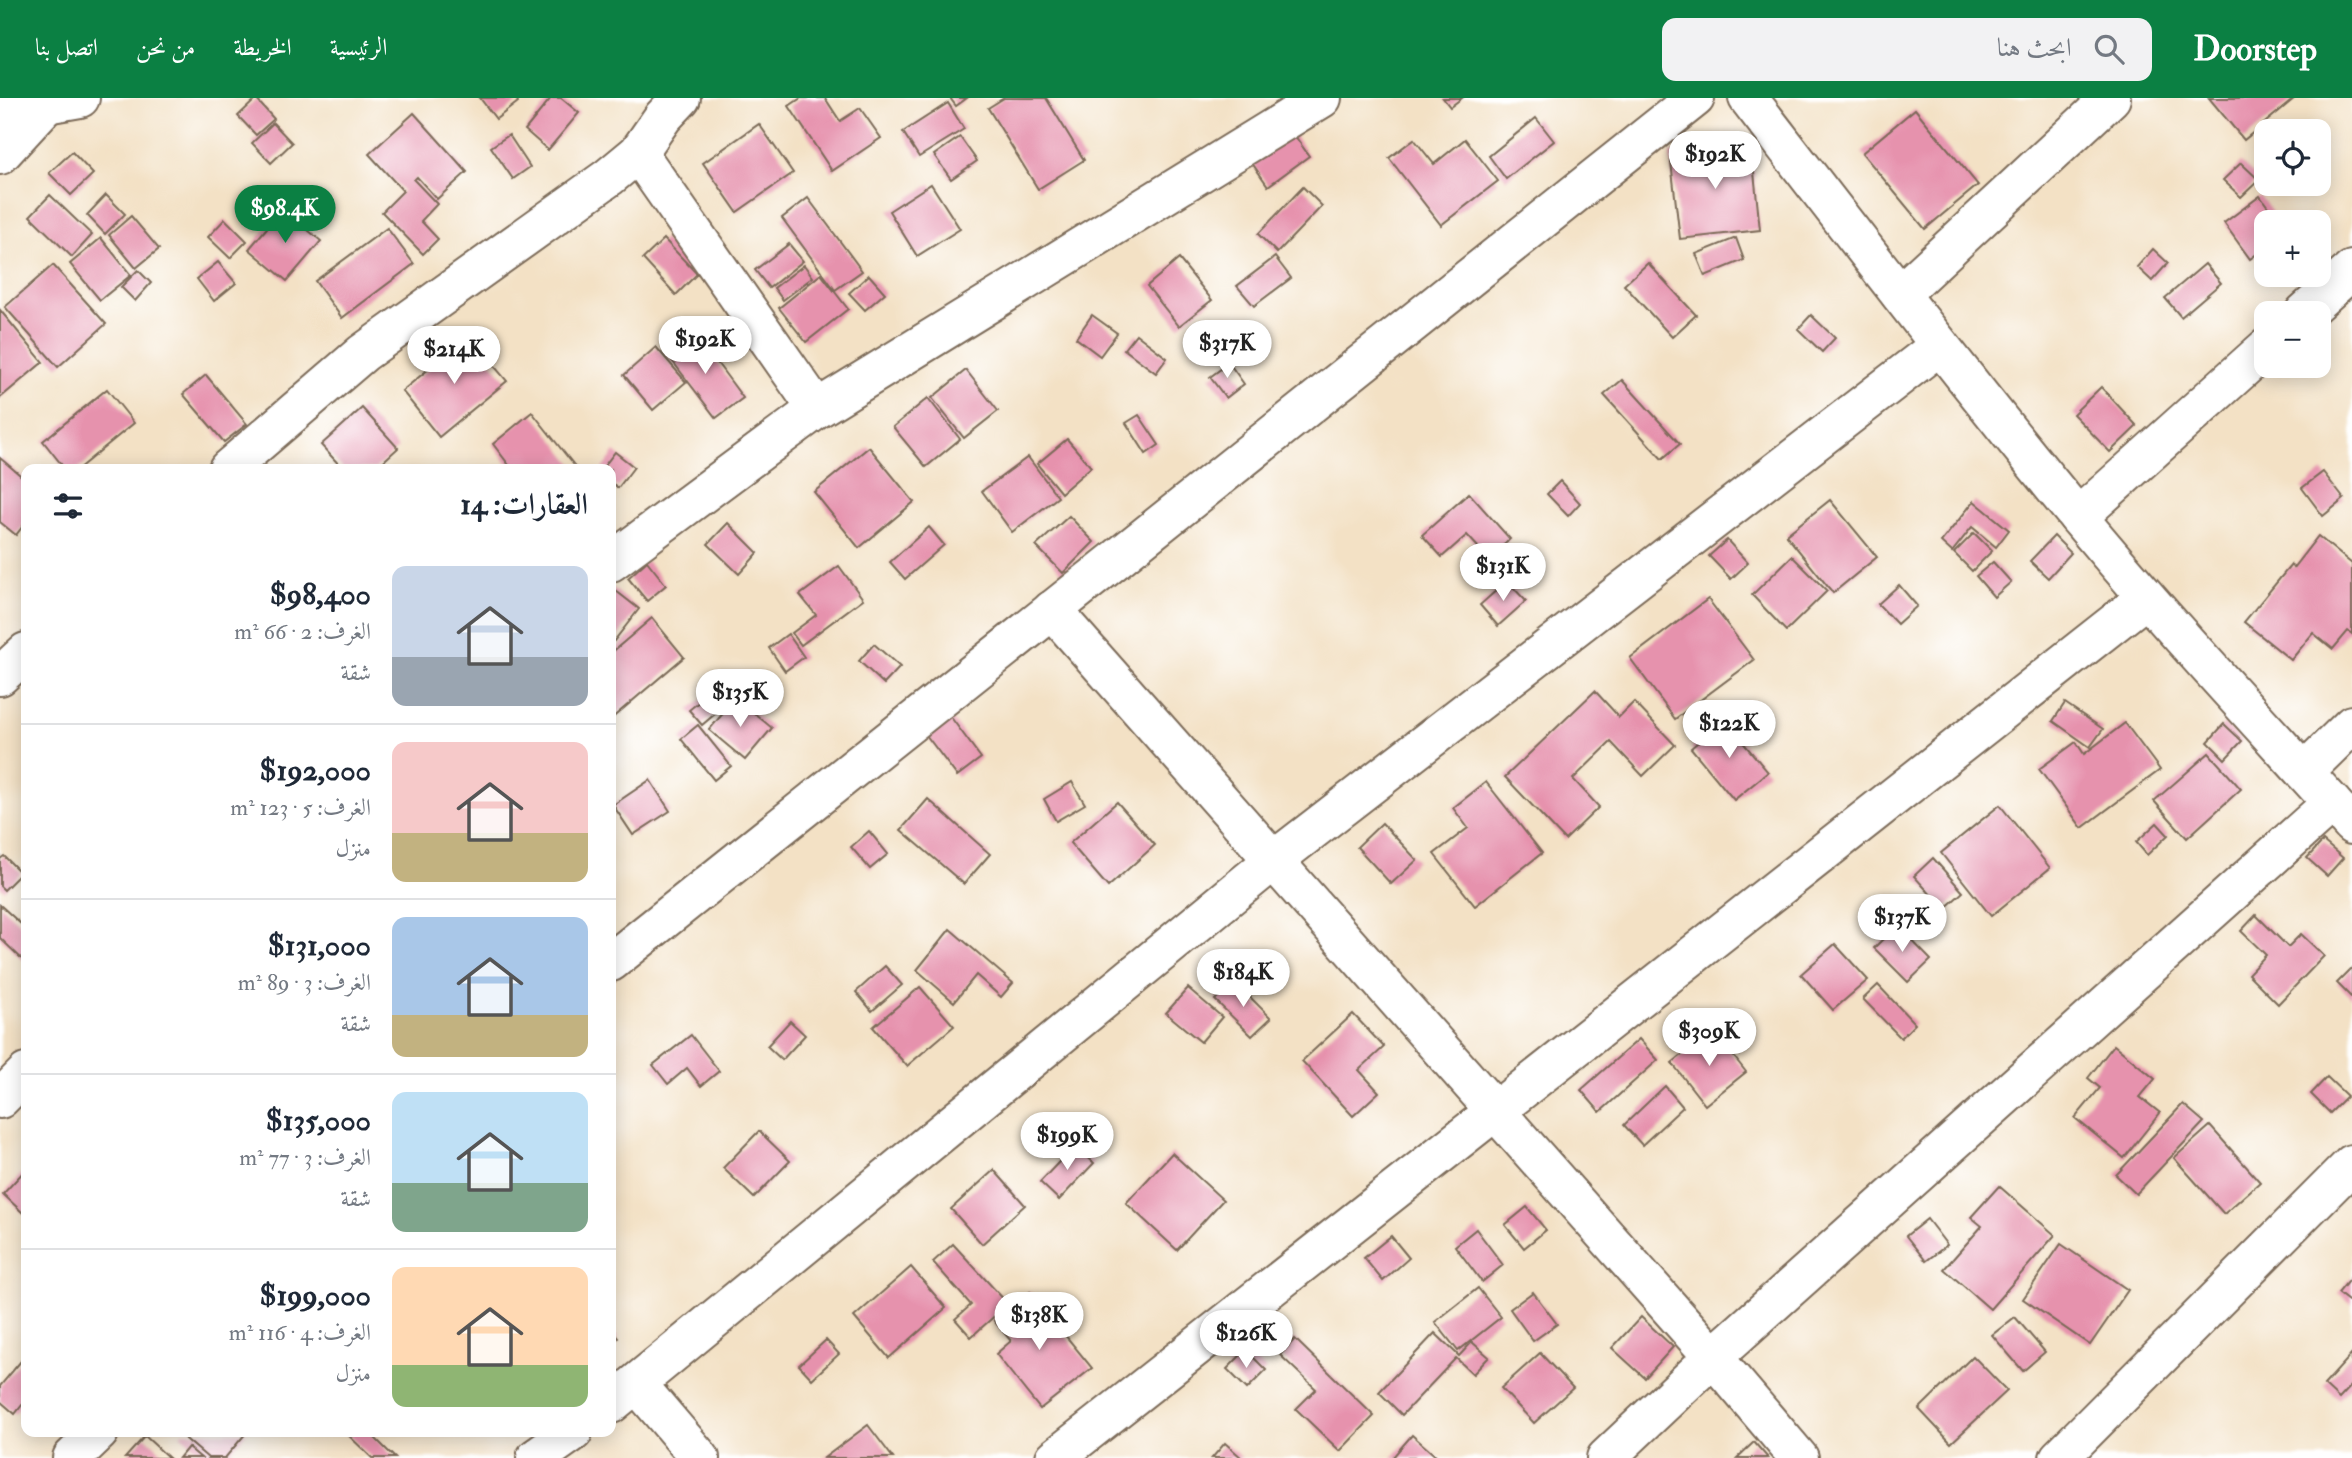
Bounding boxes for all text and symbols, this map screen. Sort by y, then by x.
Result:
search box [1662,18,2152,81]
text: Doorstep [2194,29,2317,70]
icon: search [2090,30,2128,68]
text: اتصل بنا [35,32,98,63]
text: من نحن [136,32,195,63]
text: الخريطة [233,32,292,63]
text: الرئيسية [330,32,387,63]
text: ابحث هنا [1997,32,2072,64]
map controls [2254,119,2331,378]
button: locate [2254,119,2331,196]
pin: $192K [1666,132,1764,191]
text: $192K [1685,139,1745,168]
pin: $98.4K [228,186,342,245]
text: $98.4K [251,193,319,222]
button: + [2254,210,2331,287]
button: − [2254,301,2331,378]
pin: $192K [656,316,754,376]
pin: $317K [1178,320,1276,380]
text: $192K [675,324,735,353]
pin: $214K [405,327,503,386]
text: $317K [1199,328,1255,357]
text: $214K [423,334,485,363]
text: العقارات: 14 [460,486,588,523]
icon: filters [49,487,87,525]
pin: $131K [1454,544,1552,603]
text: $131K [1476,551,1530,580]
text: $98,400 [270,576,371,613]
icon: home [448,594,532,678]
text: الغرف: 2 · 66 m² [234,617,371,646]
text: شقة [341,658,371,687]
pin: $135K [691,670,789,729]
text: $135K [712,677,768,706]
pin: $122K [1680,700,1778,760]
text: $122K [1699,708,1759,737]
text: $192,000 [260,752,371,789]
icon: home [448,770,532,854]
text: الغرف: 5 · 123 m² [230,793,371,822]
text: منزل [336,834,371,863]
pin: $137K [1853,894,1951,954]
text: $137K [1874,902,1930,931]
text: $131,000 [268,927,371,964]
icon: home [448,945,532,1029]
pin: $184K [1194,950,1292,1009]
text: $184K [1213,957,1273,986]
text: الغرف: 3 · 89 m² [238,968,371,997]
text: شقة [341,1009,371,1038]
pin: $309K [1660,1009,1758,1068]
text: $309K [1678,1016,1740,1045]
text: $135,000 [266,1102,371,1139]
pin: $199K [1018,1112,1116,1172]
icon: home [448,1120,532,1204]
text: $199K [1037,1120,1097,1149]
text: الغرف: 3 · 77 m² [239,1143,371,1172]
text: شقة [341,1184,371,1213]
text: $199,000 [259,1277,371,1314]
pin: $138K [990,1292,1088,1352]
icon: home [448,1295,532,1379]
text: $138K [1011,1300,1067,1329]
pin: $126K [1197,1310,1295,1370]
text: الغرف: 4 · 116 m² [229,1318,371,1347]
text: $126K [1216,1318,1276,1347]
text: منزل [336,1359,371,1388]

